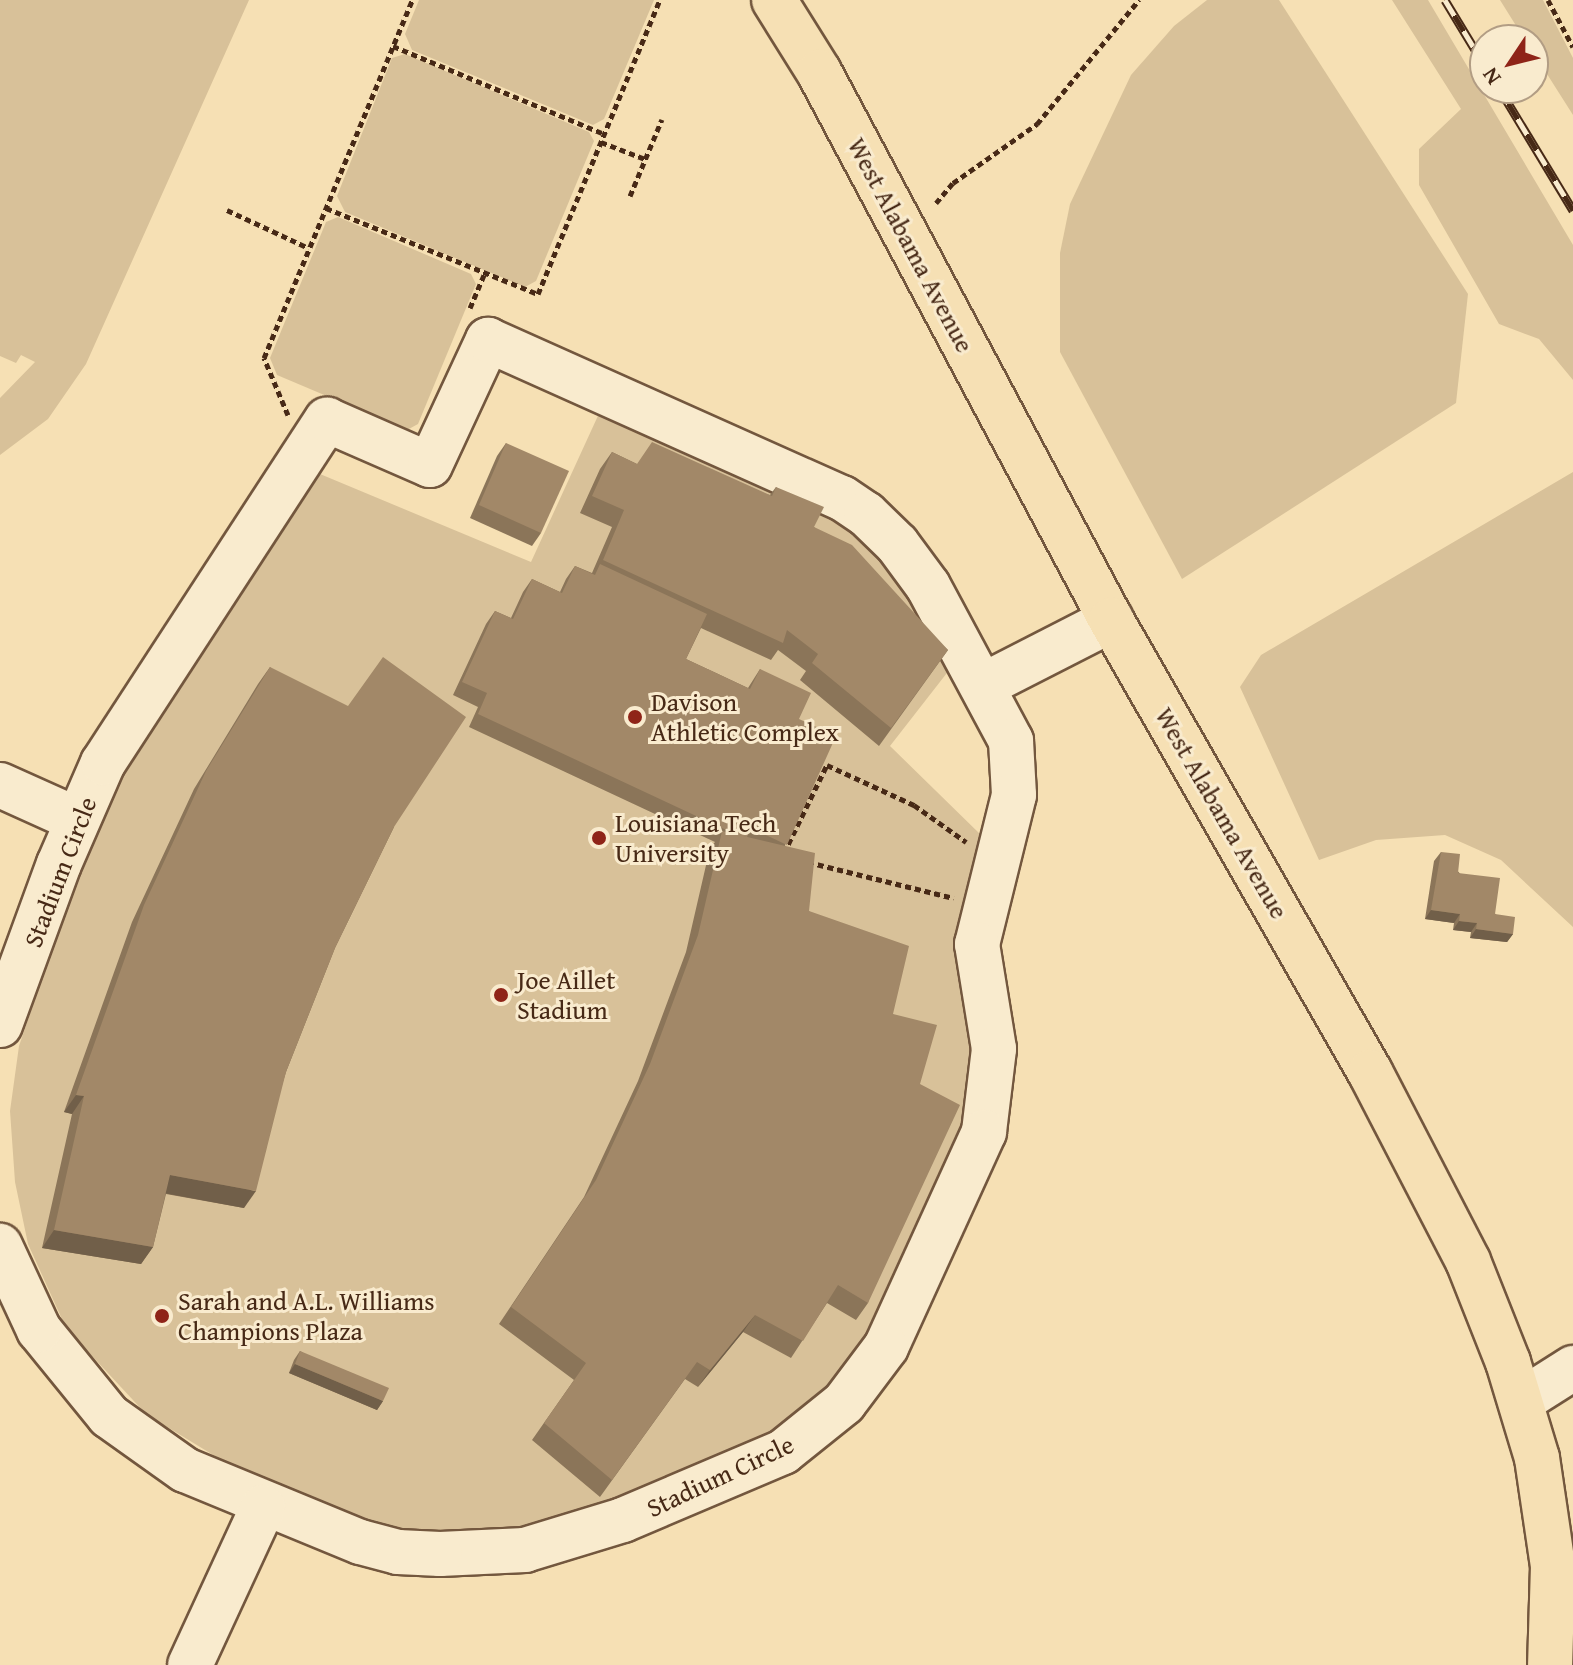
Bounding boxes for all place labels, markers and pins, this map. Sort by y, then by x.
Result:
place label: Davison Athletic Complex [651,686,839,748]
marker: Davison Athletic Complex [626,708,644,726]
place label: Louisiana Tech University [615,807,776,868]
marker: Louisiana Tech University [590,829,608,847]
place label: Joe Aillet Stadium [517,964,615,1026]
marker: Joe Aillet Stadium [492,986,510,1004]
place label: Sarah and A.L. Williams Champions Plaza [178,1285,434,1346]
marker: Sarah and A.L. Williams Champions Plaza [153,1307,171,1325]

